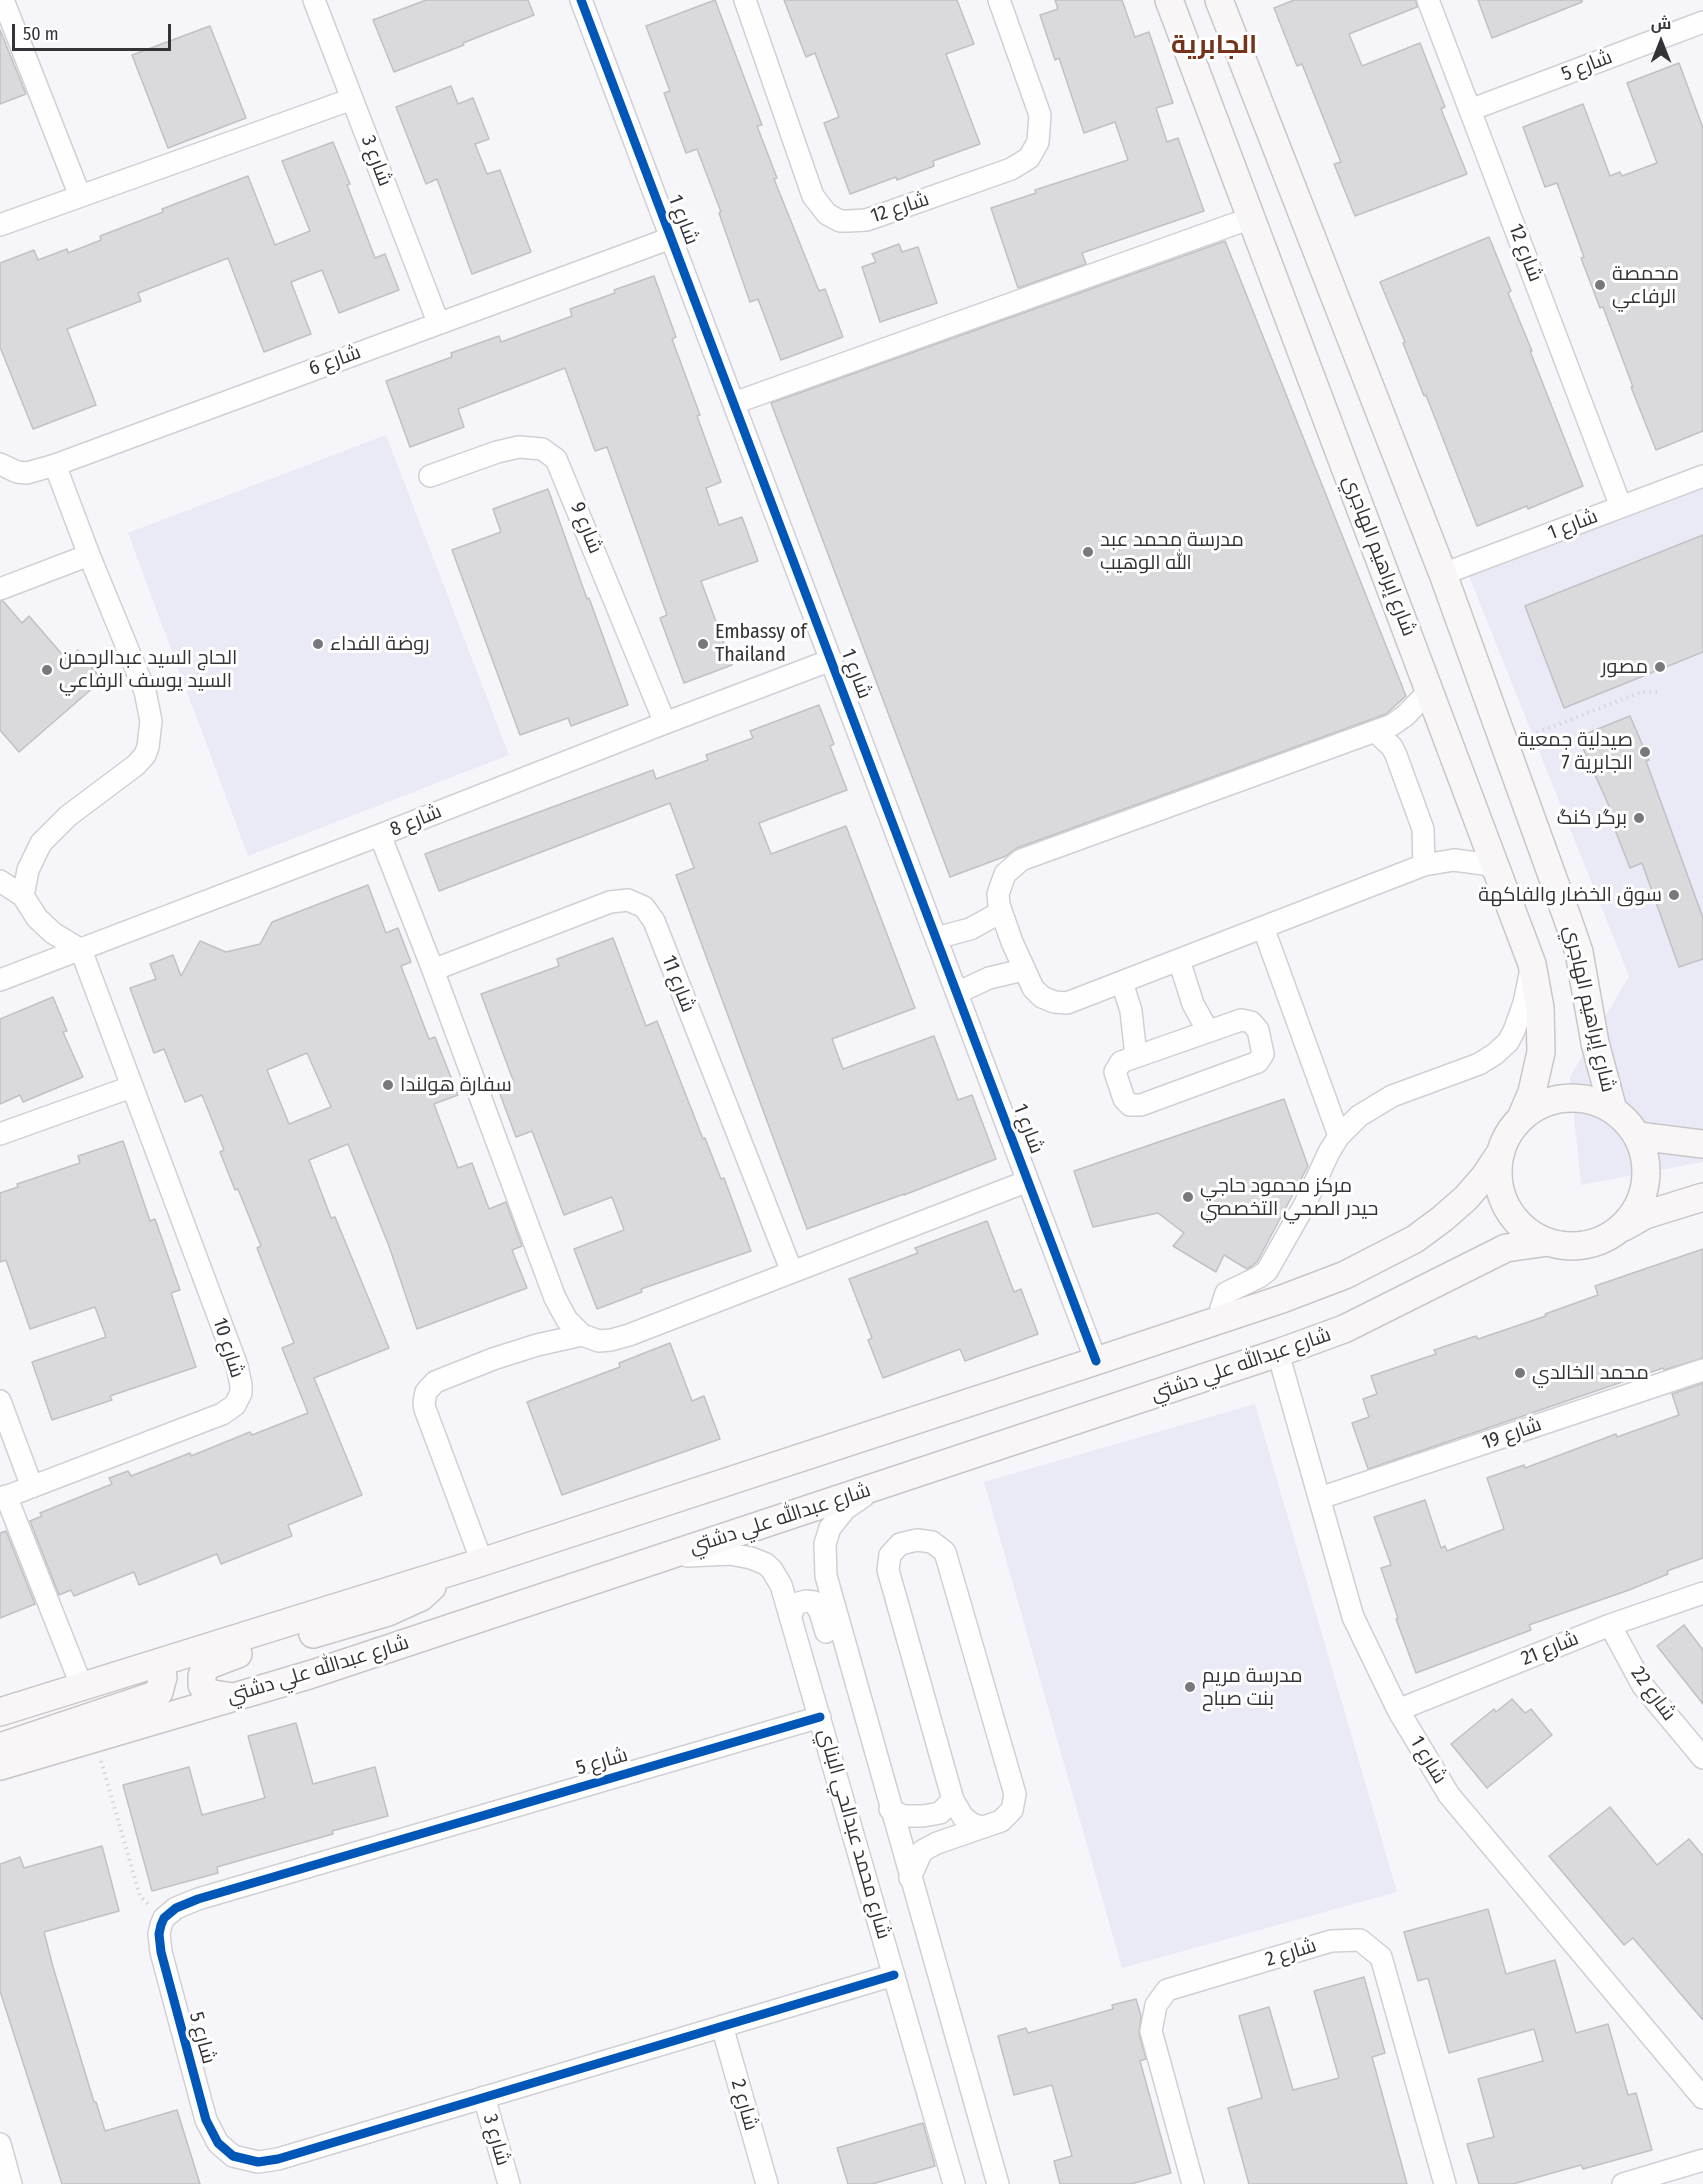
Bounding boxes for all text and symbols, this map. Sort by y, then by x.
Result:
scale bar [15,12,174,50]
north arrow [1631,12,1691,72]
text: ش [1651,14,1671,33]
text: 50 m [23,23,59,45]
district label: الجابرية [1171,30,1257,62]
street label: شارع 5 [1558,45,1616,87]
street label: شارع 3 [355,132,397,190]
street label: شارع 12 [868,187,932,229]
street label: شارع 1 [663,192,703,248]
street label: شارع 12 [1503,221,1547,285]
place label: محمصة الرفاعي [1612,262,1679,309]
marker: محمصة الرفاعي [1593,278,1607,292]
street label: شارع 6 [306,341,364,381]
street label: شارع إبراهيم الهاجري [1337,472,1421,640]
street label: شارع 9 [565,499,607,557]
street label: شارع 1 [1545,505,1601,545]
place label: مدرسة محمد عبد الله الوهيب [1100,528,1244,575]
marker: مدرسة محمد عبد الله الوهيب [1081,545,1095,559]
place label: Embassy of Thailand [715,620,807,667]
place label: روضة الفداء [330,632,429,656]
marker: روضة الفداء [311,637,325,651]
marker: Embassy of Thailand [696,637,710,651]
place label: الحاج السيد عبدالرحمن السيد يوسف الرفاعي [59,646,237,693]
street label: شارع 1 [836,646,876,702]
place label: مصور [1601,655,1648,679]
marker: مصور [1653,660,1667,674]
marker: الحاج السيد عبدالرحمن السيد يوسف الرفاعي [40,663,54,677]
place label: صيدلية جمعية الجابرية 7 [1518,728,1633,775]
marker: صيدلية جمعية الجابرية 7 [1638,745,1652,759]
street label: شارع 8 [387,800,445,842]
place label: برگر كنگ [1557,806,1627,830]
marker: برگر كنگ [1632,811,1646,825]
place label: سوق الخضار والفاكهة [1478,883,1662,907]
marker: سوق الخضار والفاكهة [1667,888,1681,902]
street label: شارع إبراهيم الهاجري [1558,923,1620,1095]
street label: شارع 11 [656,952,700,1016]
place label: سفارة هولندا [400,1073,512,1097]
marker: سفارة هولندا [381,1078,395,1092]
street label: شارع 1 [1008,1101,1048,1157]
place label: مركز محمود حاجي حيدر الصحي التخصصي [1200,1174,1378,1221]
marker: مركز محمود حاجي حيدر الصحي التخصصي [1181,1190,1195,1204]
street label: شارع 10 [207,1315,249,1381]
street label: شارع عبدالله علي دشتي [1148,1323,1334,1407]
place label: محمد الخالدي [1532,1361,1649,1385]
marker: محمد الخالدي [1513,1366,1527,1380]
street label: شارع 19 [1479,1413,1545,1455]
street label: شارع عبدالله علي دشتي [686,1478,874,1560]
street label: شارع 21 [1518,1627,1582,1671]
street label: شارع عبدالله علي دشتي [224,1631,412,1709]
street label: شارع 22 [1625,1662,1681,1726]
place label: مدرسة مريم بنت صباح [1202,1664,1303,1711]
marker: مدرسة مريم بنت صباح [1183,1680,1197,1694]
street label: شارع محمد عبدالحي البناي [812,1726,896,1942]
street label: شارع 1 [1405,1732,1451,1788]
street label: شارع 5 [573,1743,631,1781]
street label: شارع 2 [1263,1934,1319,1972]
street label: شارع 5 [184,2009,220,2067]
street label: شارع 2 [725,2077,763,2133]
street label: شارع 3 [477,2111,515,2169]

